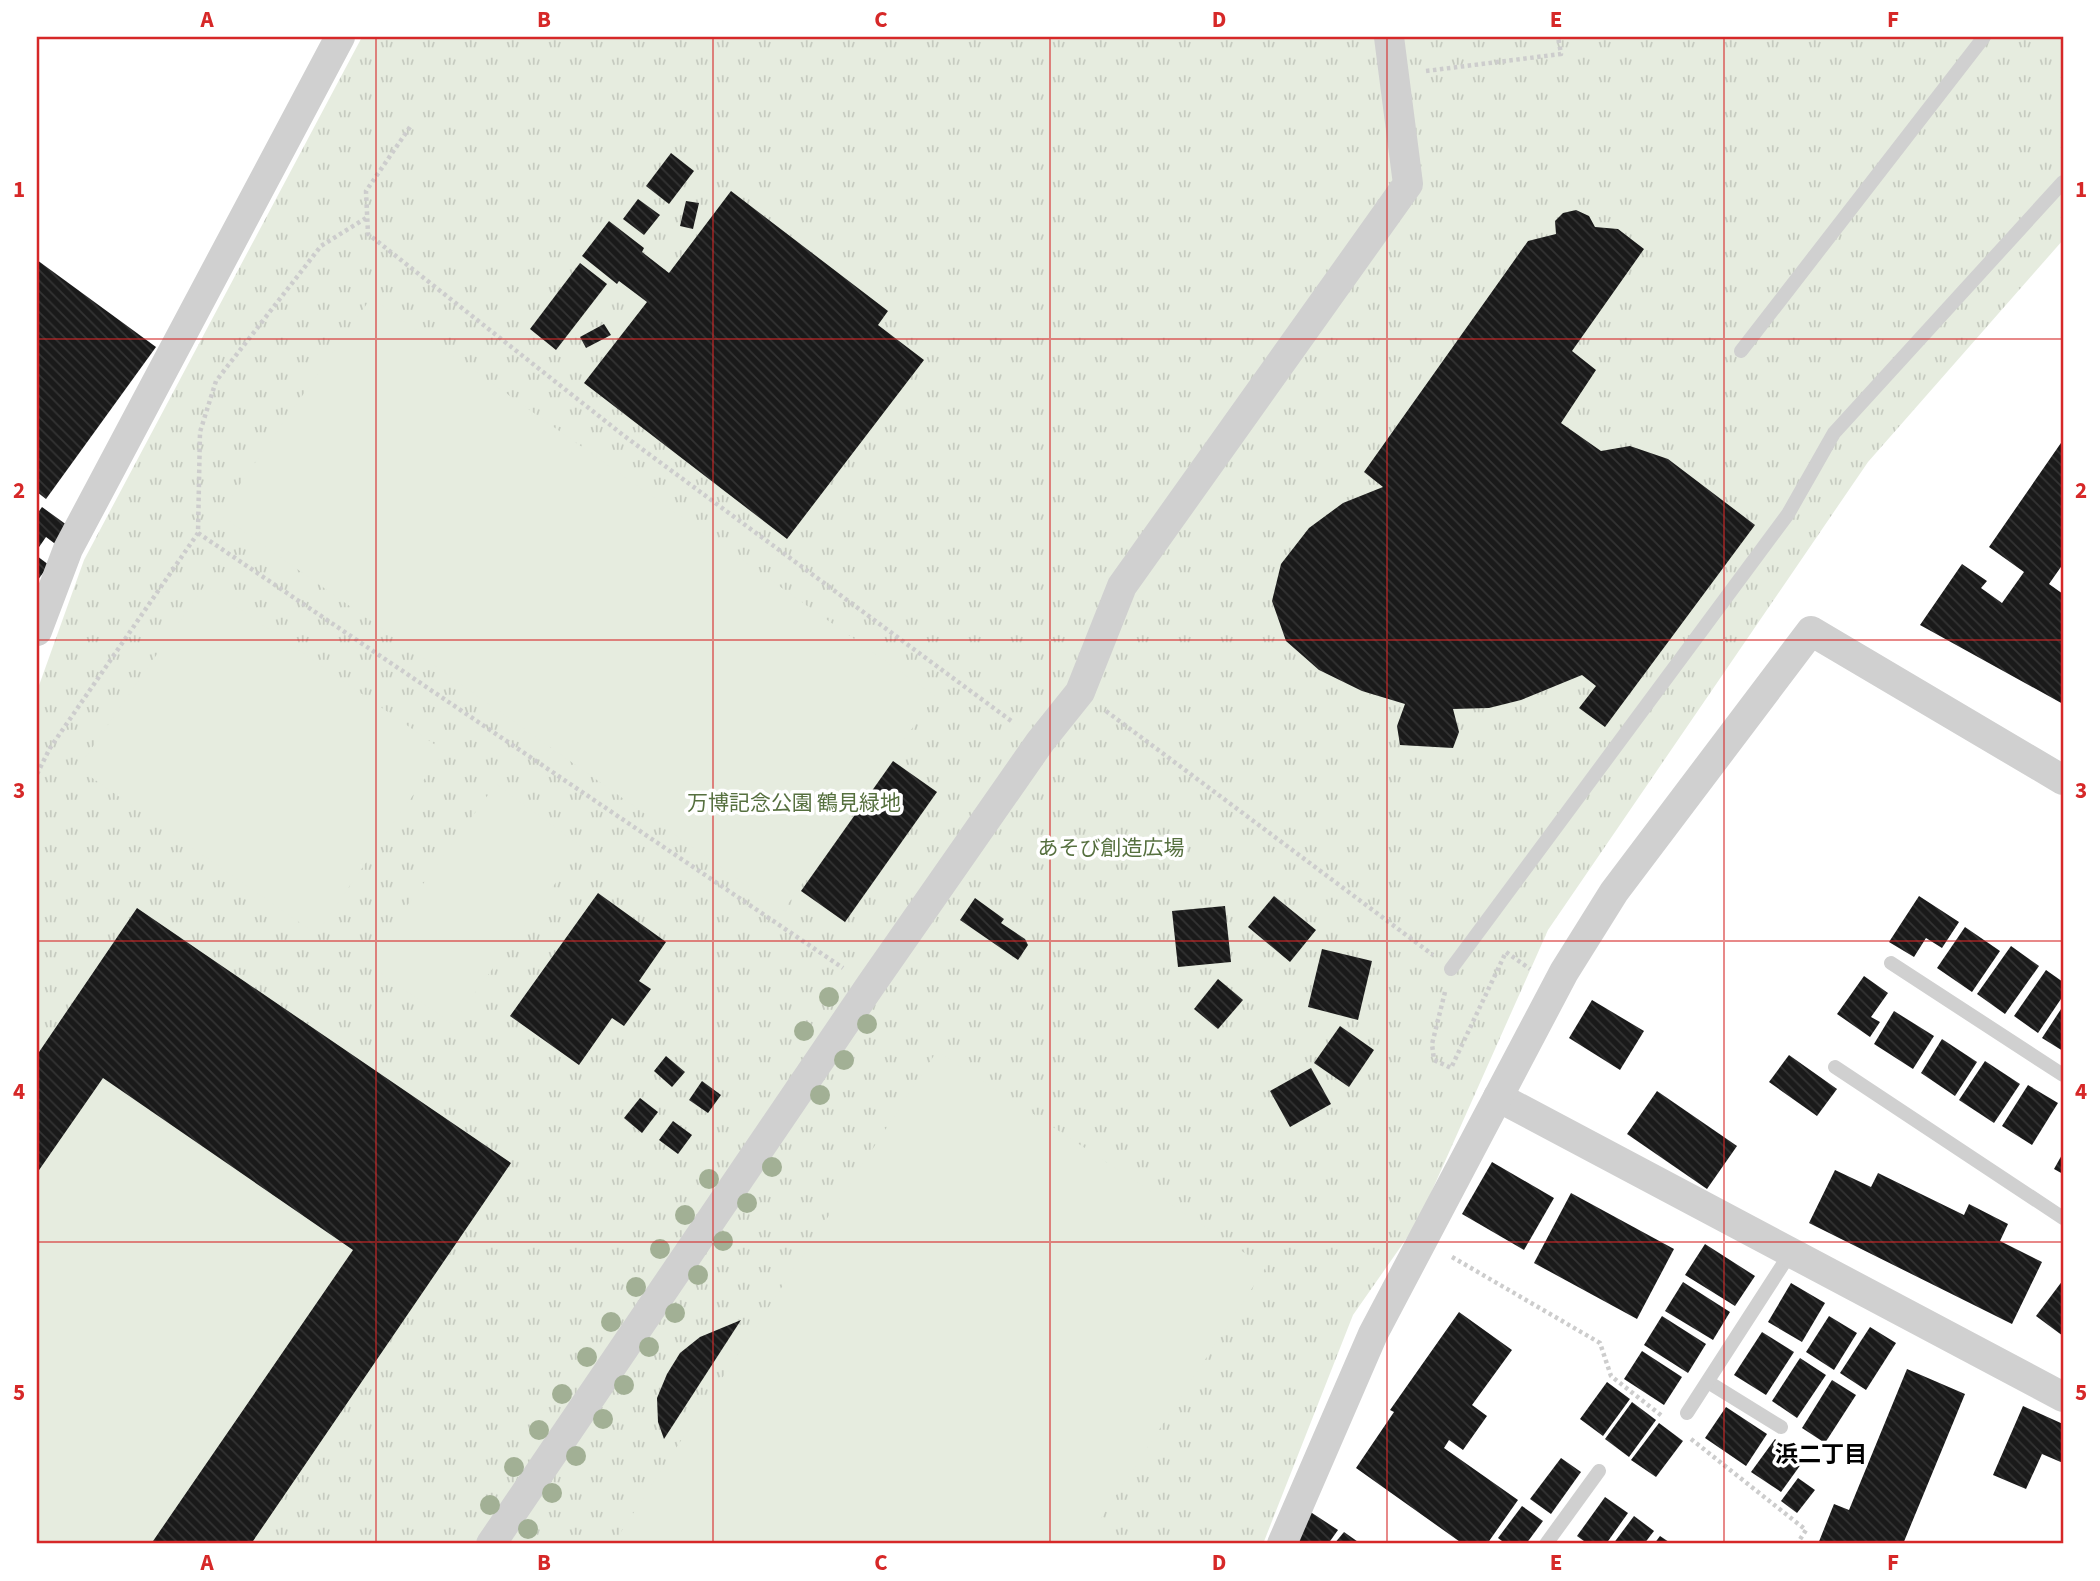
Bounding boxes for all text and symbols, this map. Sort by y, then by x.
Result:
text: A [199,3,214,36]
text: B [537,3,551,36]
text: C [874,3,888,36]
text: D [1212,3,1226,36]
text: E [1550,3,1562,36]
text: F [1887,3,1899,36]
text: 1 [13,173,25,206]
text: 1 [2075,173,2087,206]
text: 2 [13,474,25,507]
text: 2 [2075,474,2087,507]
text: 3 [13,774,25,807]
text: 3 [2075,774,2087,807]
park label: 万博記念公園 鶴見緑地 [687,788,901,818]
park label: あそび創造広場 [1038,833,1185,863]
text: 4 [13,1075,25,1108]
text: 4 [2075,1075,2087,1108]
text: 5 [13,1376,25,1409]
text: 5 [2075,1376,2087,1409]
district label: 浜二丁目 [1775,1438,1867,1471]
text: A [199,1546,214,1579]
text: B [537,1546,551,1579]
text: C [874,1546,888,1579]
text: D [1212,1546,1226,1579]
text: E [1550,1546,1562,1579]
text: F [1887,1546,1899,1579]

